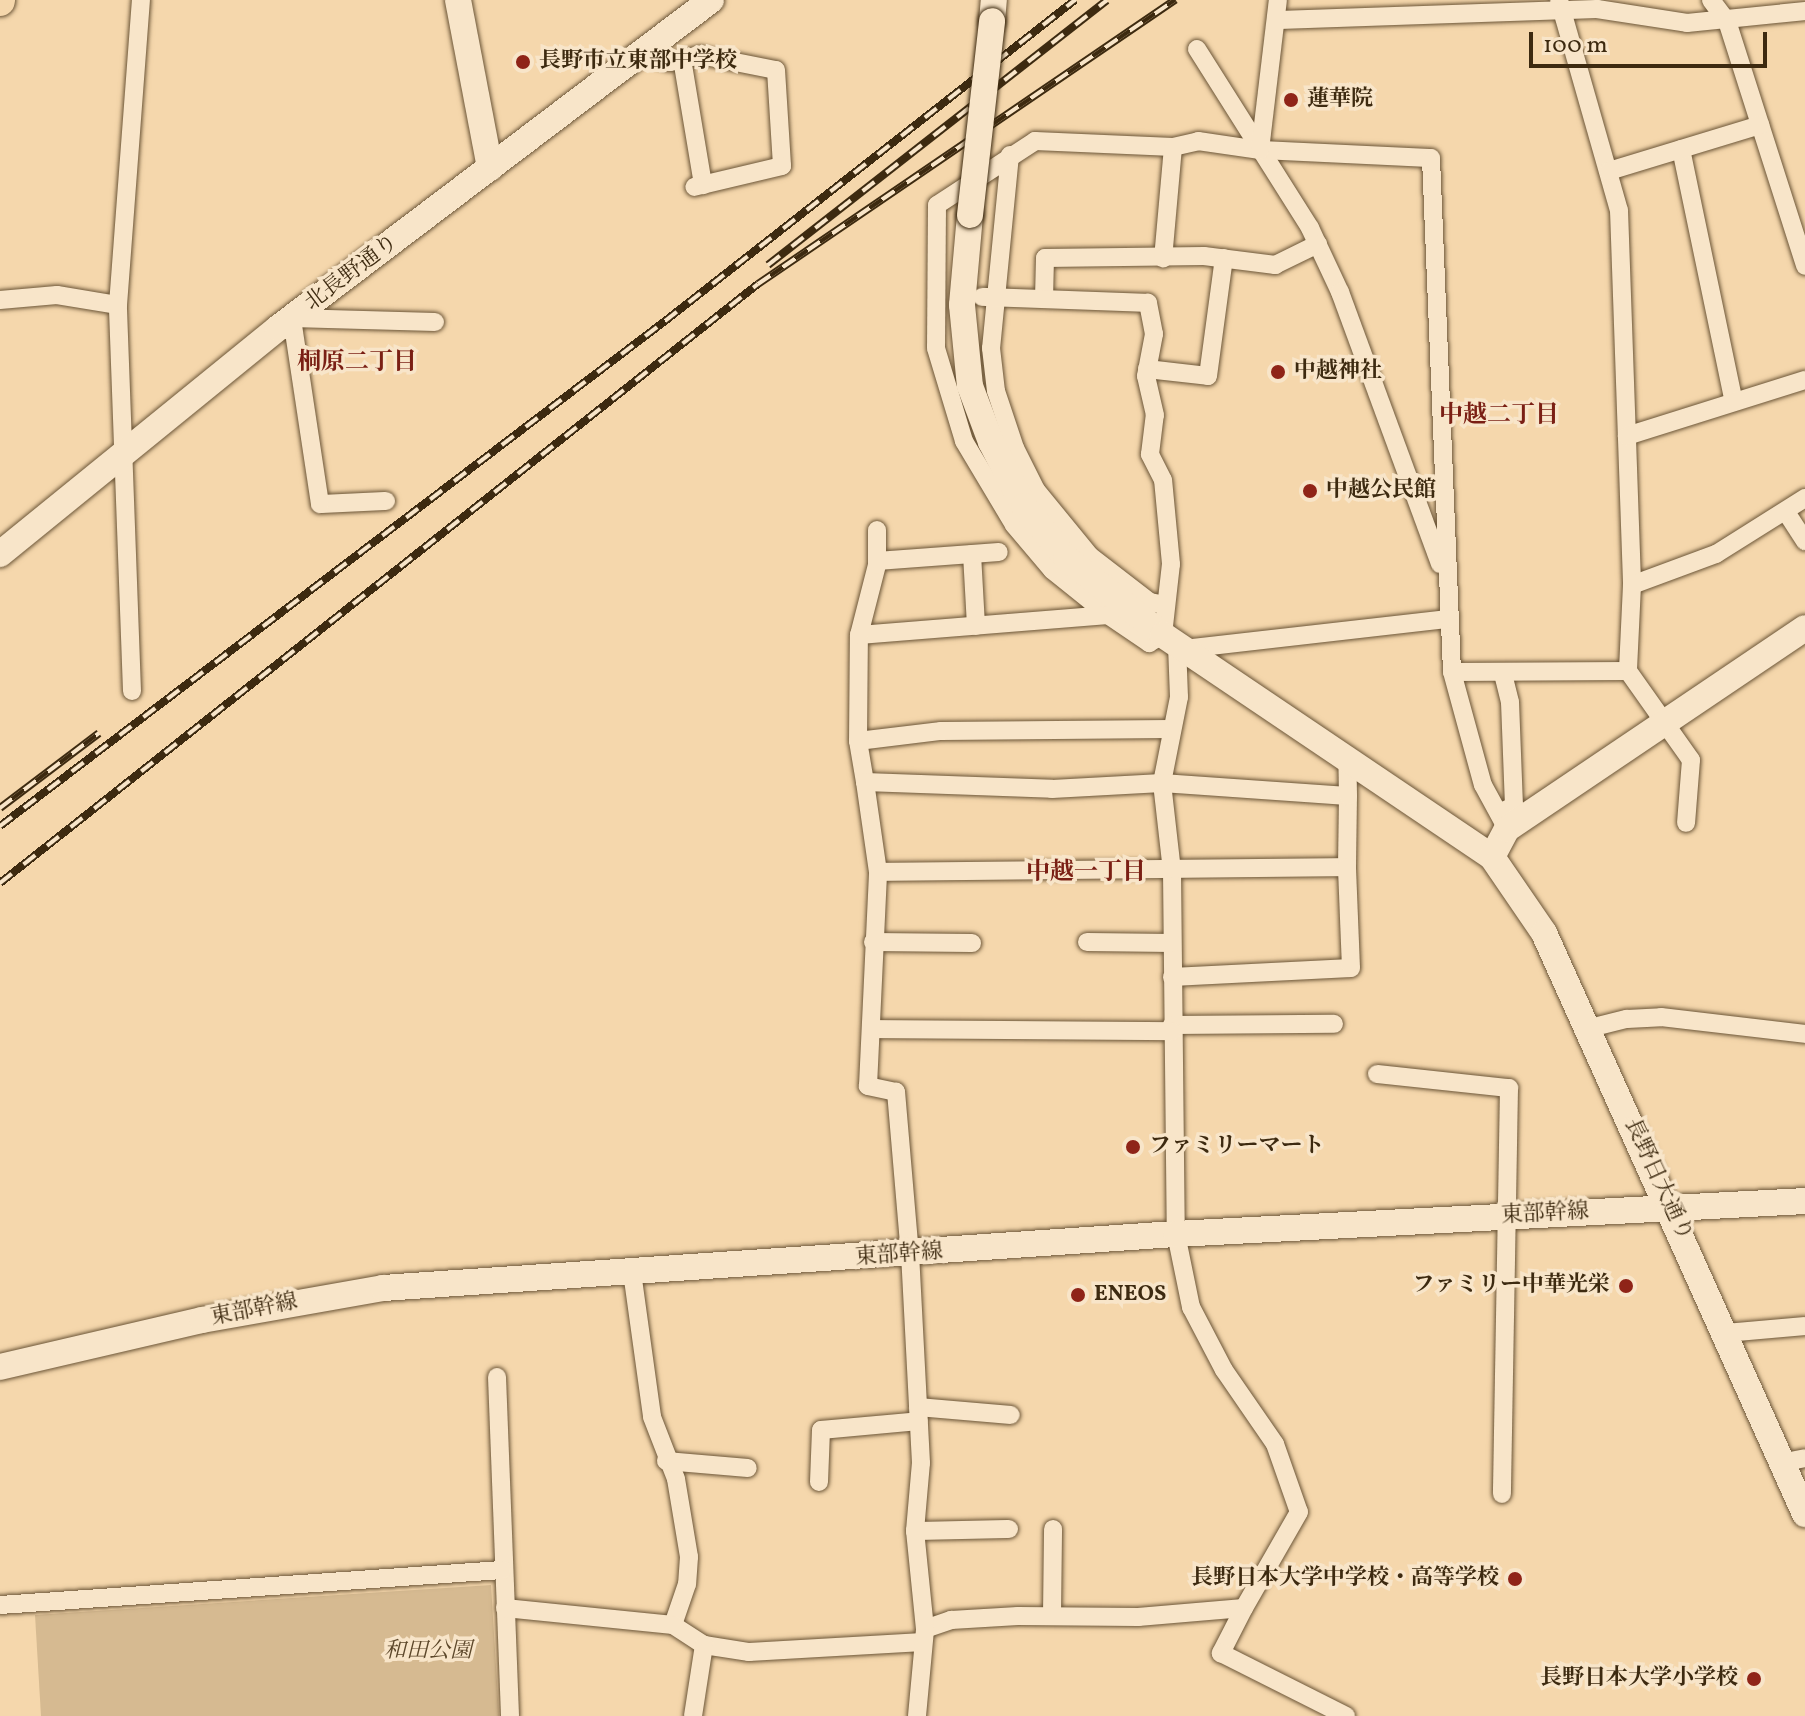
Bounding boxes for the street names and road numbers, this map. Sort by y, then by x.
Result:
street label: 北長野通り [300,229,404,317]
street label: 長野日大通り [1618,1115,1698,1245]
street label: 東部幹線 [1500,1199,1590,1229]
street label: 東部幹線 [854,1239,944,1271]
street label: 東部幹線 [208,1289,300,1331]

